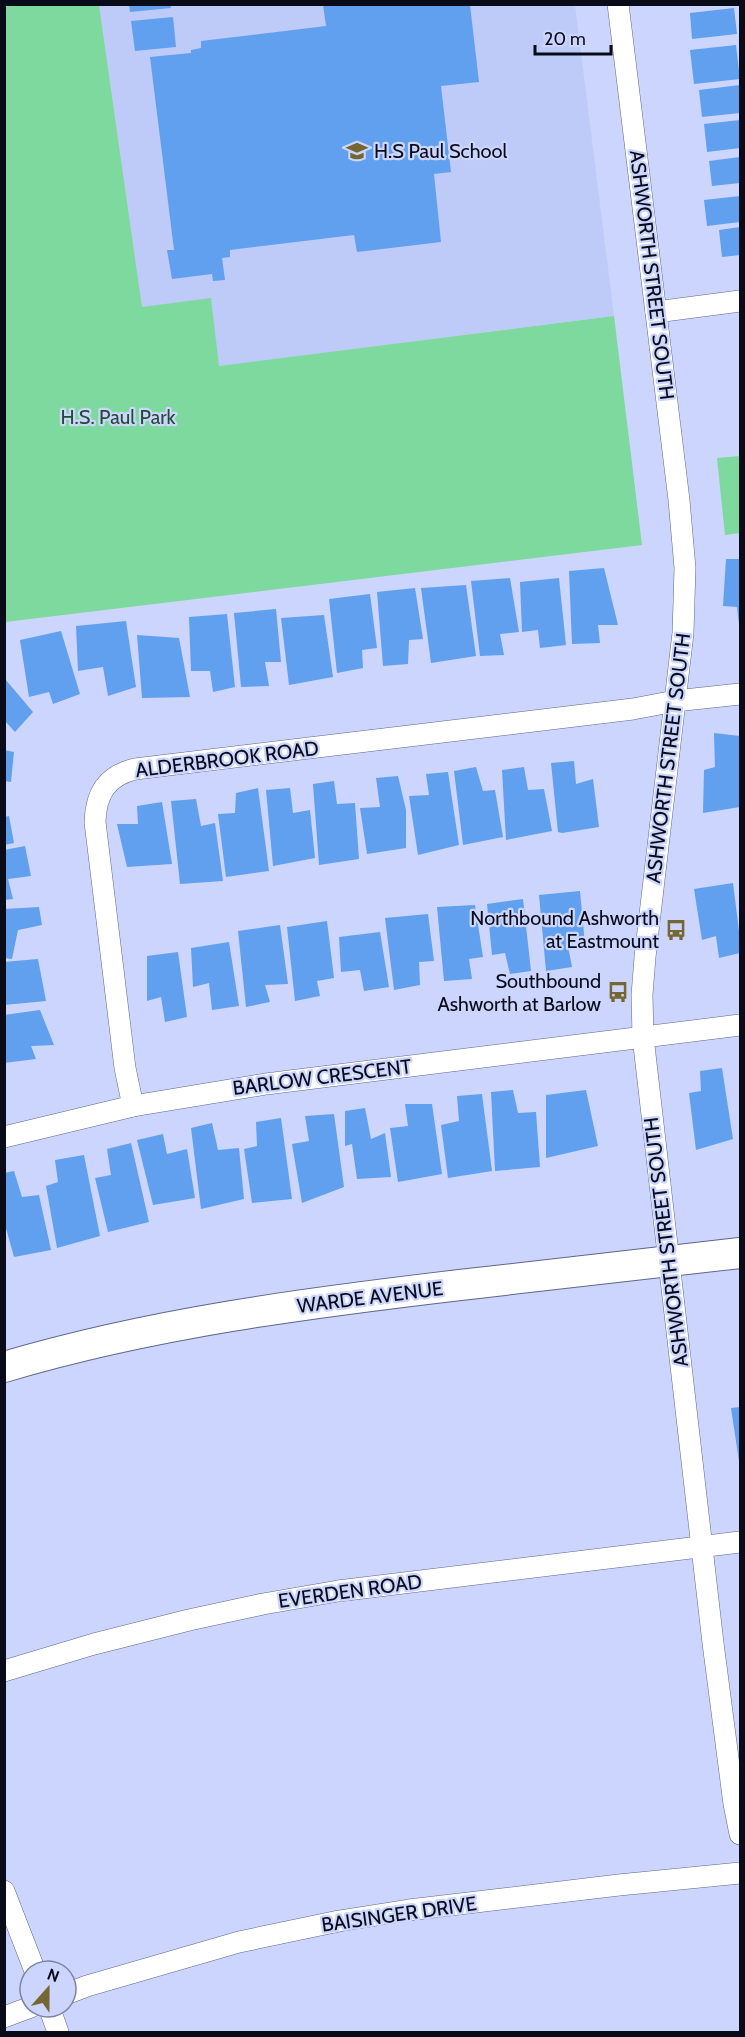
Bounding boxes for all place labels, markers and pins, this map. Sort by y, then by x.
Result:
school or university icon: H.S Paul School [345,139,369,163]
place label: H.S Paul School [374,139,508,163]
place label: Northbound Ashworth at Eastmount [470,906,659,953]
bus stop icon: Northbound Ashworth at Eastmount [664,918,688,942]
place label: Southbound Ashworth at Barlow [437,969,601,1016]
bus stop icon: Southbound Ashworth at Barlow [606,980,630,1004]

